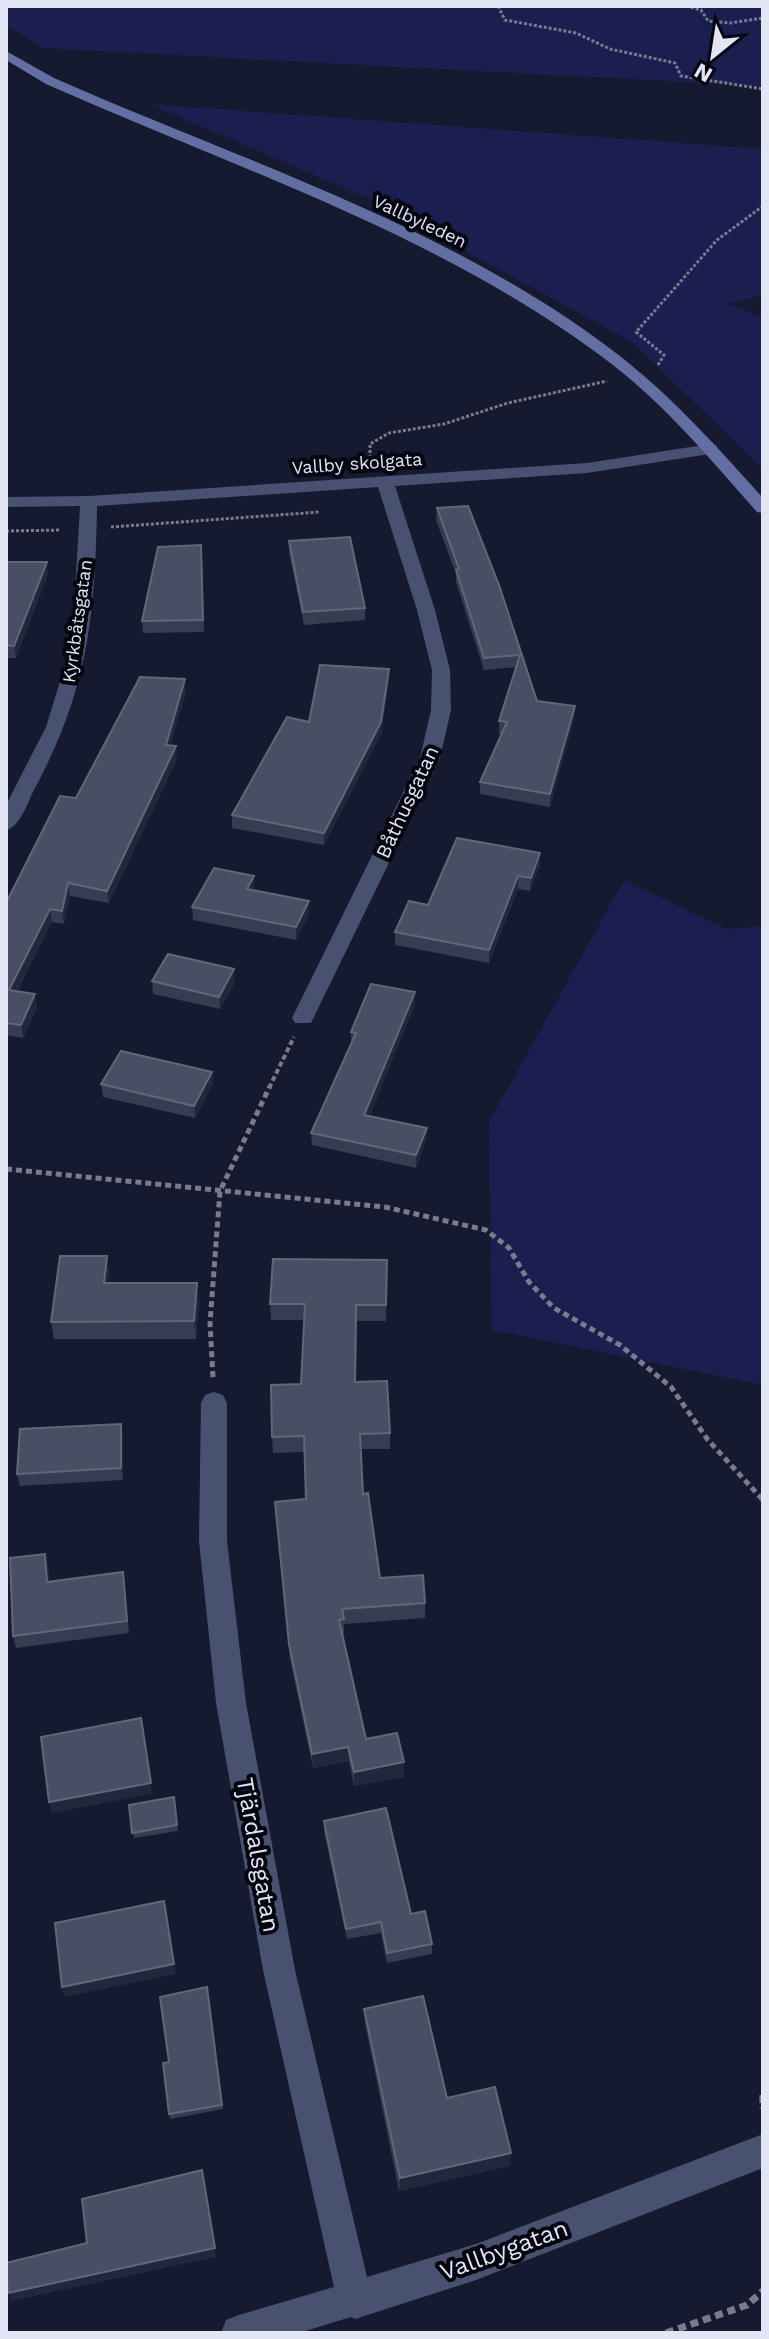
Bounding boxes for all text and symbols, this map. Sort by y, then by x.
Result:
north arrow [673,16,753,96]
text: N [690,58,717,88]
street label: Vallbyleden [370,190,470,252]
street label: Vallby skolgata [291,448,423,478]
street label: Kyrkbåtsgatan [58,558,96,684]
street label: Båthusgatan [370,742,444,862]
street label: Tjärdalsgatan [231,1776,285,1934]
street label: Vallbygatan [436,2214,572,2286]

